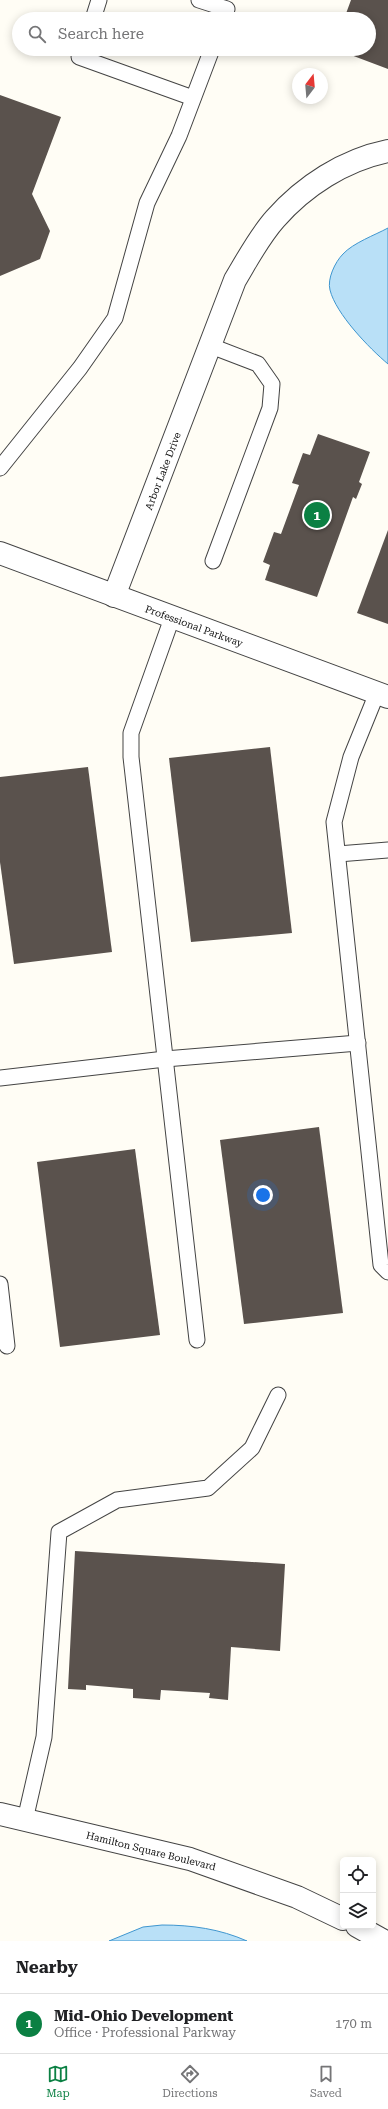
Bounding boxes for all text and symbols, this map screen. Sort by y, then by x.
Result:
search box [12,12,376,56]
icon: search [26,23,48,45]
text: Search here [58,25,144,43]
north arrow [292,68,328,104]
street label: Arbor Lake Drive [143,430,183,511]
pin: 1 [304,500,330,530]
street label: Professional Parkway [144,603,244,649]
your location [253,1185,273,1205]
street label: Hamilton Square Boulevard [85,1830,218,1873]
map controls [340,1857,376,1929]
button: locate [340,1857,376,1893]
button: layers [340,1893,376,1929]
text: Nearby [16,1957,78,1977]
text: Mid-Ohio Development [54,2007,233,2025]
text: 1 [25,2016,33,2031]
text: 170 m [335,2016,372,2031]
text: Office · Professional Parkway [54,2025,236,2040]
tab: Map [46,2063,70,2100]
tab: Directions [162,2063,218,2100]
tab: Saved [310,2063,342,2100]

